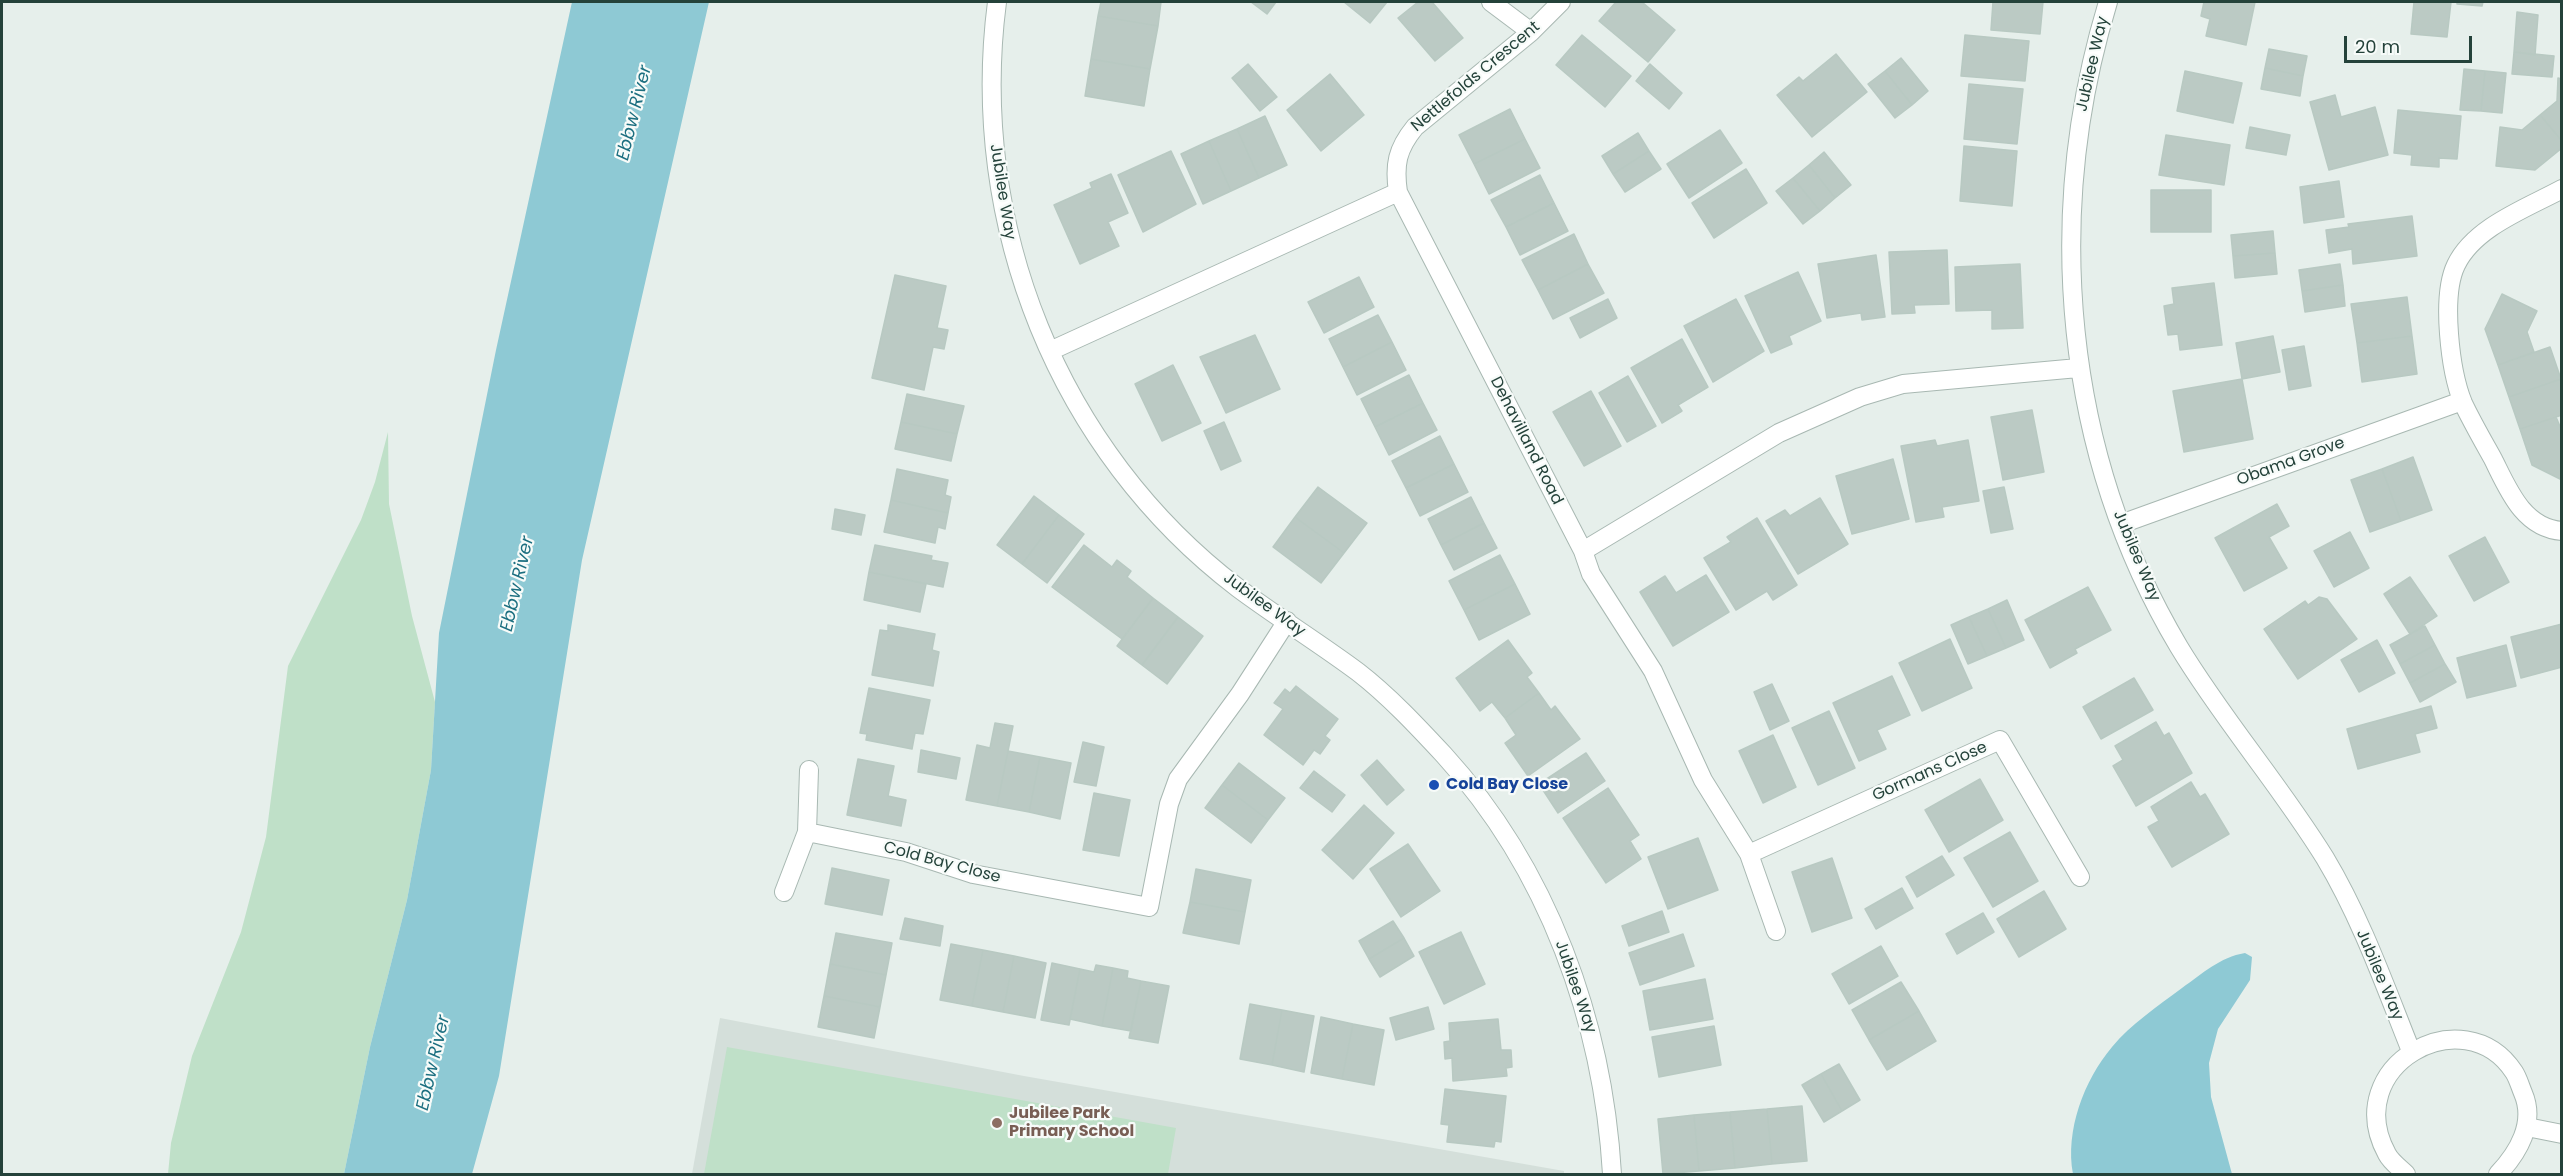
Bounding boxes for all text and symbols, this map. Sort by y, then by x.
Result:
street label: Jubilee Way [2073,15,2113,113]
street label: Nettlefolds Crescent [1408,18,1544,136]
scale bar [2347,24,2474,62]
text: 20 m [2355,34,2400,59]
water label: Ebbw River [613,63,657,163]
street label: Jubilee Way [985,143,1019,241]
street label: Dehavilland Road [1485,374,1567,508]
street label: Obama Grove [2234,434,2348,490]
street label: Jubilee Way [2108,508,2164,604]
water label: Ebbw River [497,534,539,634]
street label: Jubilee Way [1219,569,1309,641]
street label: Gormans Close [1870,738,1990,806]
place label: Cold Bay Close [1446,775,1568,795]
marker: Cold Bay Close [1427,778,1441,792]
street label: Cold Bay Close [881,838,1003,888]
street label: Jubilee Way [2351,927,2407,1023]
street label: Jubilee Way [1550,938,1600,1036]
water label: Ebbw River [413,1013,455,1113]
place label: Jubilee Park Primary School [1009,1104,1134,1142]
marker: Jubilee Park Primary School [990,1116,1004,1130]

